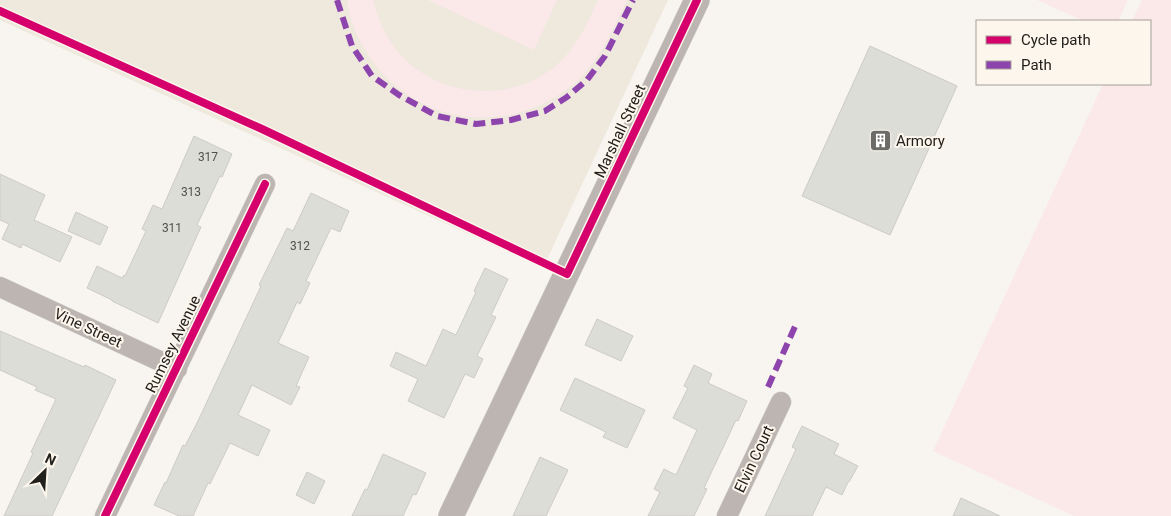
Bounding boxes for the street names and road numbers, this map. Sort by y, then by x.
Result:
street label: Marshall Street [590,81,650,181]
street label: Rumsey Avenue [142,292,204,396]
street label: Vine Street [51,304,125,352]
street label: Elvin Court [731,422,777,495]

